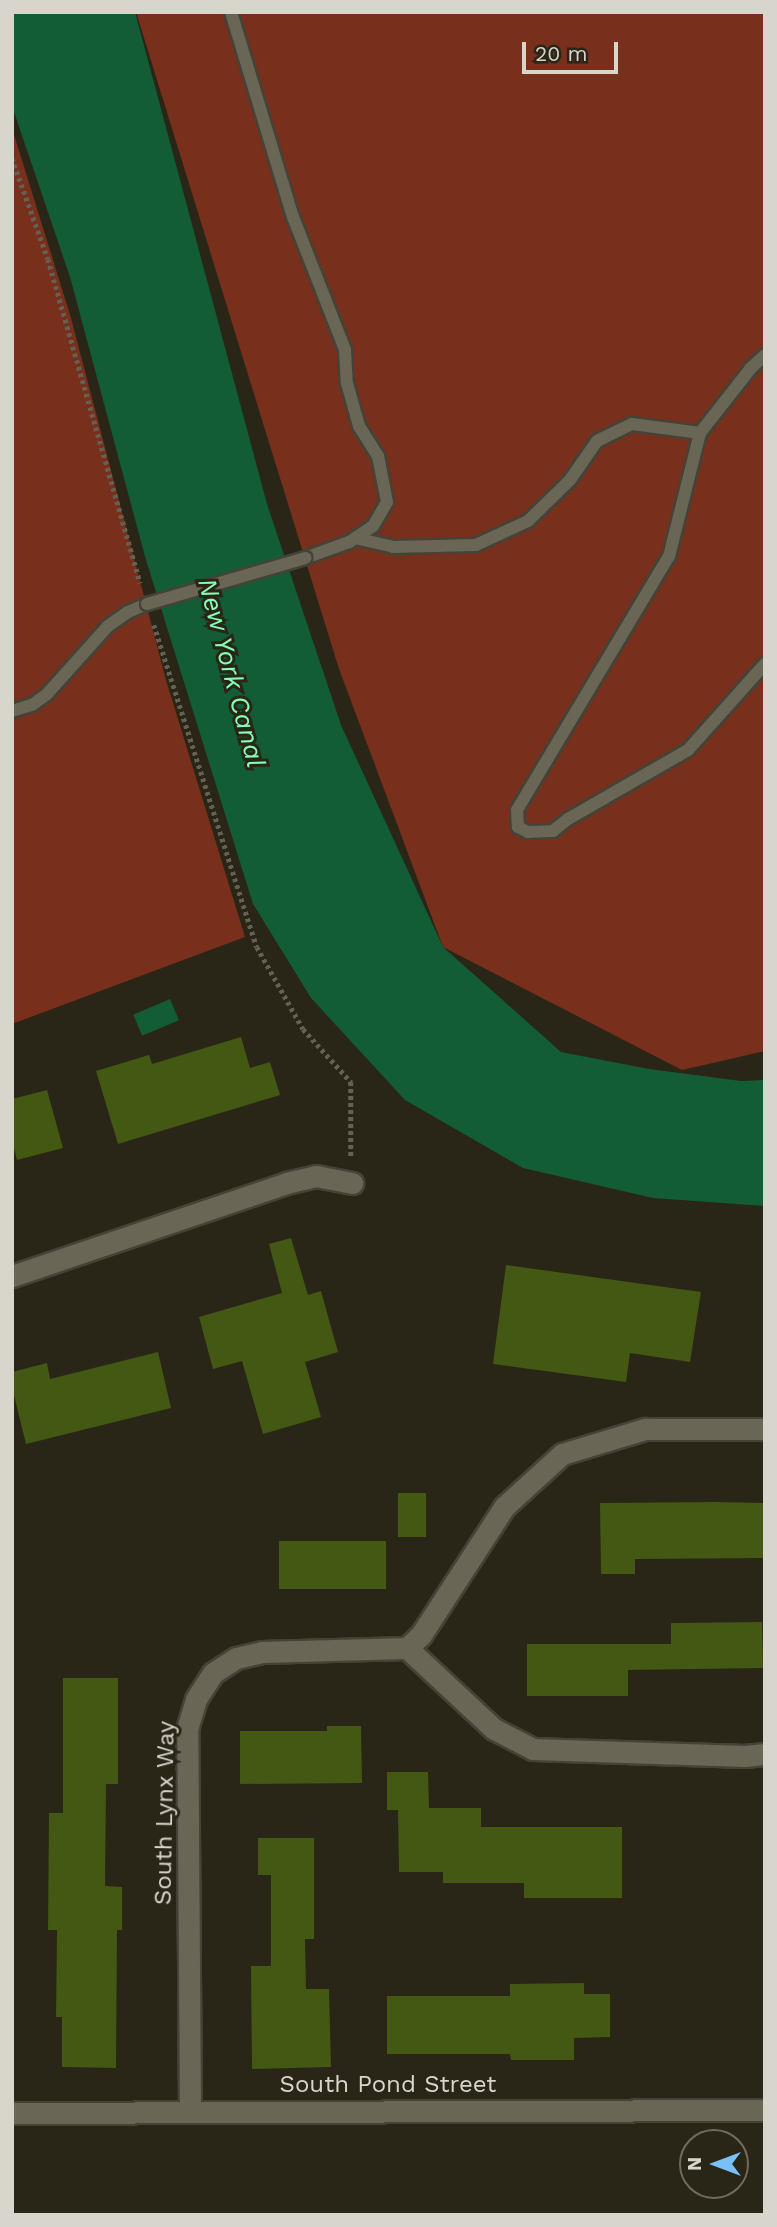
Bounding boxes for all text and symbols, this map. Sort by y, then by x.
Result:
scale bar [525,28,621,72]
text: 20 m [535,41,587,66]
water label: New York Canal [190,574,272,772]
street label: South Lynx Way [149,1720,181,1906]
street label: South Pond Street [280,2071,496,2099]
north arrow [679,2129,749,2199]
text: N [683,2157,706,2171]

